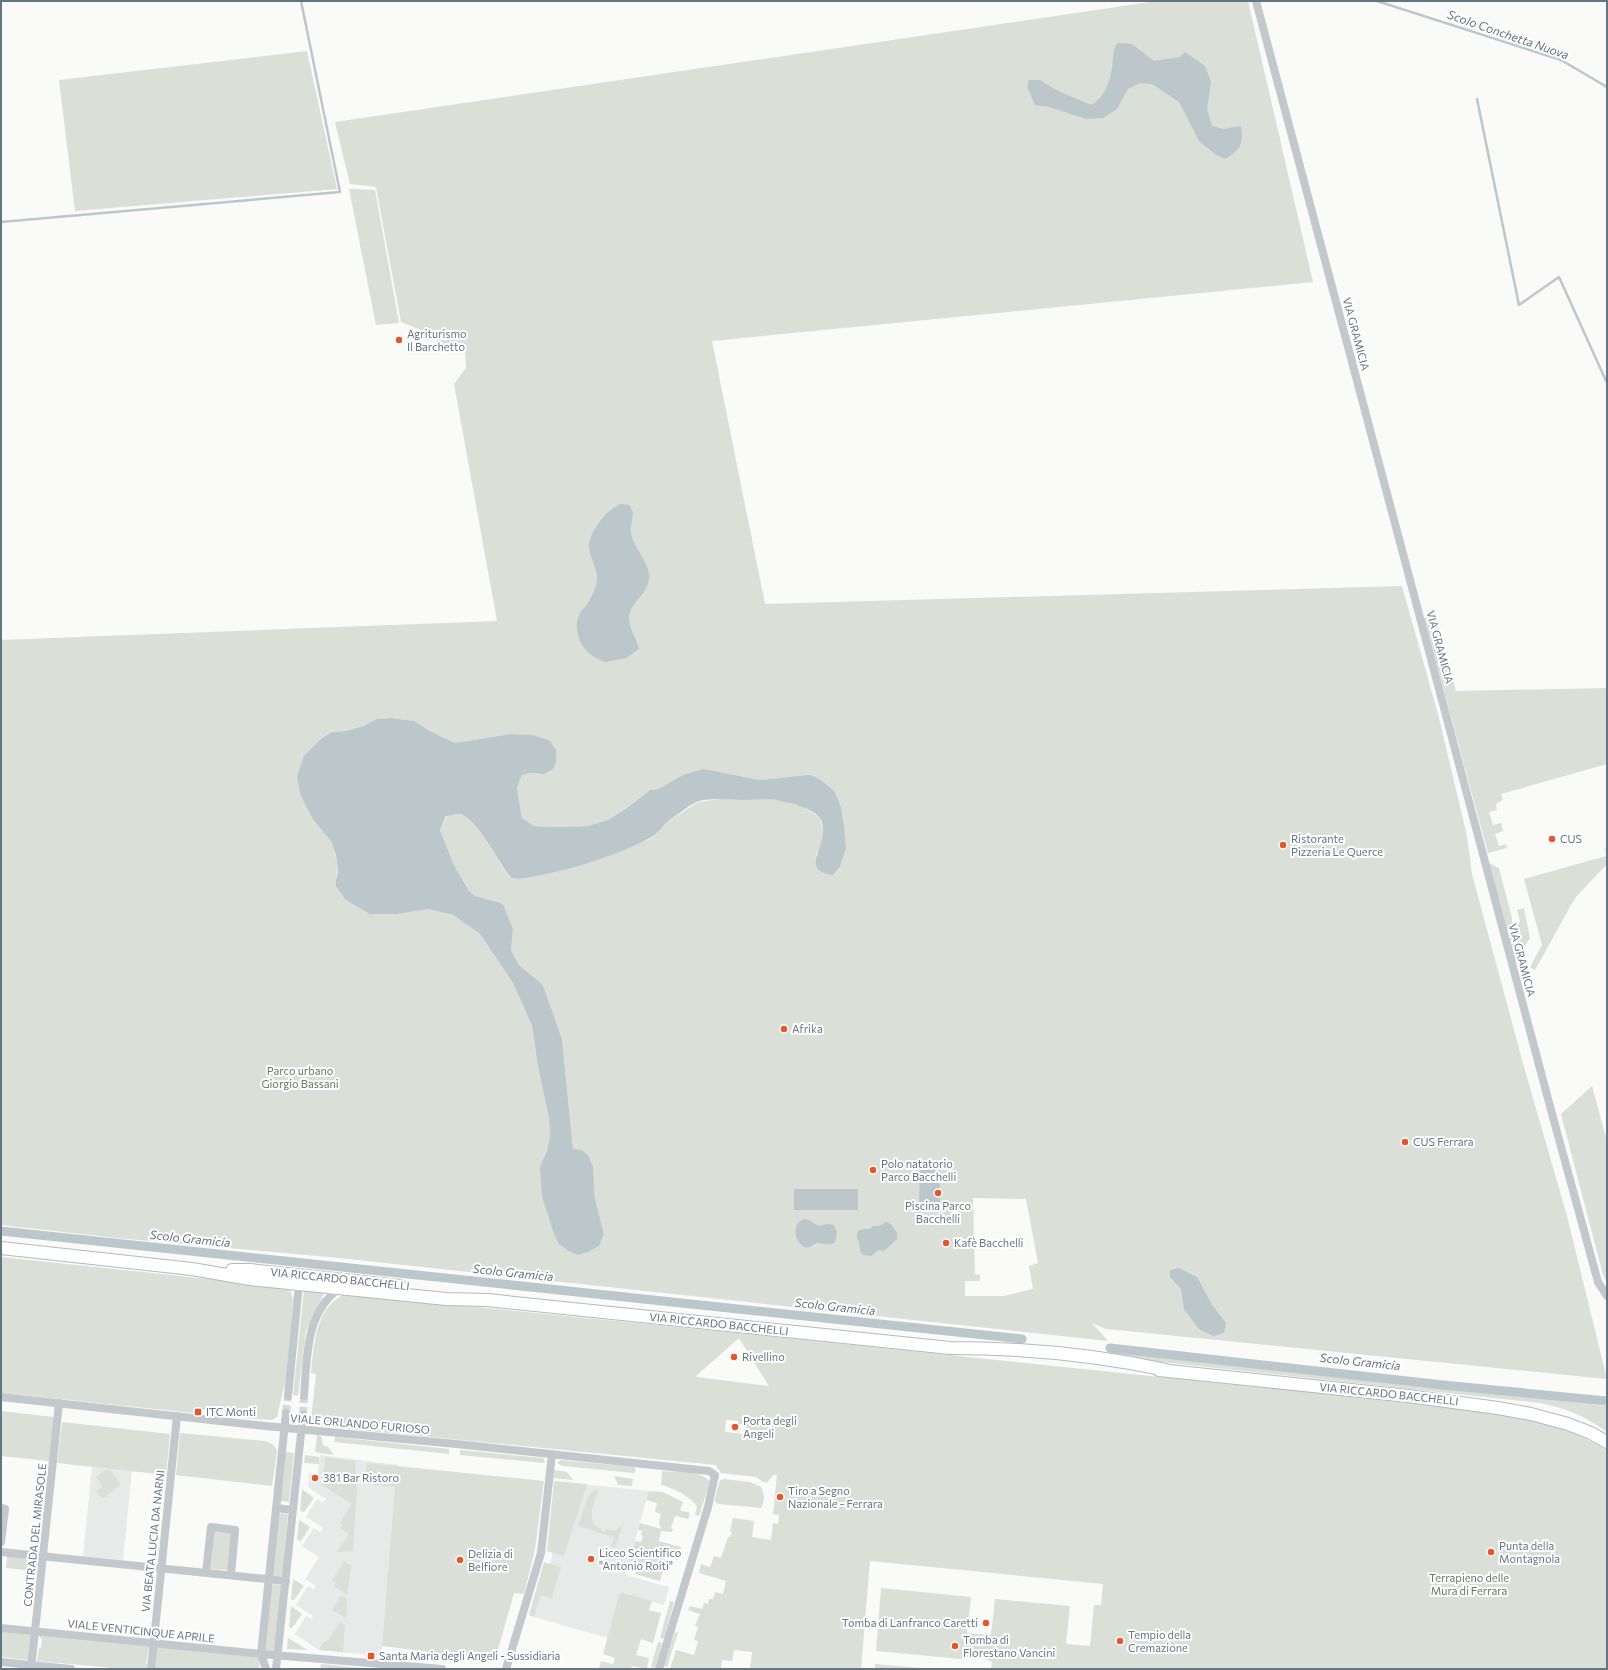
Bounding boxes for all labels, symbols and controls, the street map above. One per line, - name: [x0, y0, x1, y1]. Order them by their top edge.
- water label: Scolo Conchetta Nuova: [1446, 7, 1571, 61]
- street label: VIA GRAMICIA: [1340, 296, 1373, 372]
- place label: Agriturismo Il Barchetto: [407, 327, 467, 353]
- marker: Agriturismo Il Barchetto: [394, 335, 404, 345]
- street label: VIA GRAMICIA: [1424, 609, 1457, 685]
- place label: Ristorante Pizzeria Le Querce: [1291, 832, 1383, 858]
- place label: CUS: [1560, 832, 1582, 845]
- marker: CUS: [1547, 834, 1557, 844]
- marker: Ristorante Pizzeria Le Querce: [1278, 840, 1288, 850]
- street label: VIA GRAMICIA: [1506, 922, 1539, 998]
- place label: Afrika: [792, 1022, 823, 1035]
- marker: Afrika: [779, 1024, 789, 1034]
- park label: Parco urbano Giorgio Bassani: [261, 1064, 339, 1090]
- place label: CUS Ferrara: [1413, 1135, 1473, 1148]
- marker: CUS Ferrara: [1400, 1137, 1410, 1147]
- place label: Polo natatorio Parco Bacchelli: [881, 1157, 956, 1183]
- marker: Polo natatorio Parco Bacchelli: [868, 1165, 878, 1175]
- marker: Piscina Parco Bacchelli: [933, 1188, 943, 1198]
- place label: Piscina Parco Bacchelli: [905, 1199, 971, 1225]
- water label: Scolo Gramicia: [149, 1227, 231, 1249]
- place label: Kafè Bacchelli: [954, 1236, 1024, 1249]
- marker: Kafè Bacchelli: [941, 1238, 951, 1248]
- water label: Scolo Gramicia: [472, 1261, 554, 1283]
- street label: VIA RICCARDO BACCHELLI: [270, 1265, 410, 1292]
- water label: Scolo Gramicia: [794, 1295, 876, 1317]
- street label: VIA RICCARDO BACCHELLI: [649, 1310, 789, 1337]
- place label: Rivellino: [742, 1350, 785, 1363]
- water label: Scolo Gramicia: [1319, 1350, 1401, 1372]
- marker: Rivellino: [729, 1352, 739, 1362]
- street label: VIA RICCARDO BACCHELLI: [1319, 1380, 1459, 1407]
- place label: ITC Monti: [206, 1405, 256, 1418]
- marker: ITC Monti: [193, 1407, 203, 1417]
- street label: VIALE ORLANDO FURIOSO: [290, 1411, 430, 1436]
- place label: Porta degli Angeli: [743, 1414, 797, 1440]
- marker: Porta degli Angeli: [730, 1422, 740, 1432]
- street label: CONTRADA DEL MIRASOLE: [21, 1463, 49, 1607]
- street label: VIA BEATA LUCIA DA NARNI: [139, 1469, 166, 1613]
- place label: 381 Bar Ristoro: [323, 1471, 399, 1484]
- marker: 381 Bar Ristoro: [310, 1473, 320, 1483]
- place label: Tiro a Segno Nazionale - Ferrara: [788, 1484, 883, 1510]
- marker: Tiro a Segno Nazionale - Ferrara: [775, 1492, 785, 1502]
- place label: Punta della Montagnola: [1499, 1539, 1560, 1565]
- place label: Liceo Scientifico "Antonio Roiti": [599, 1546, 682, 1572]
- place label: Delizia di Belfiore: [468, 1547, 513, 1573]
- marker: Punta della Montagnola: [1486, 1547, 1496, 1557]
- marker: Liceo Scientifico "Antonio Roiti": [586, 1554, 596, 1564]
- marker: Delizia di Belfiore: [455, 1555, 465, 1565]
- park label: Terrapieno delle Mura di Ferrara: [1429, 1571, 1509, 1597]
- street label: VIALE VENTICINQUE APRILE: [67, 1616, 215, 1645]
- place label: Tomba di Lanfranco Caretti: [842, 1616, 978, 1629]
- marker: Tomba di Lanfranco Caretti: [981, 1618, 991, 1628]
- place label: Tempio della Cremazione: [1128, 1628, 1191, 1654]
- place label: Tomba di Florestano Vancini: [963, 1633, 1056, 1659]
- marker: Tempio della Cremazione: [1115, 1636, 1125, 1646]
- marker: Tomba di Florestano Vancini: [950, 1641, 960, 1651]
- place label: Santa Maria degli Angeli - Sussidiaria: [379, 1649, 560, 1662]
- marker: Santa Maria degli Angeli - Sussidiaria: [366, 1651, 376, 1661]

